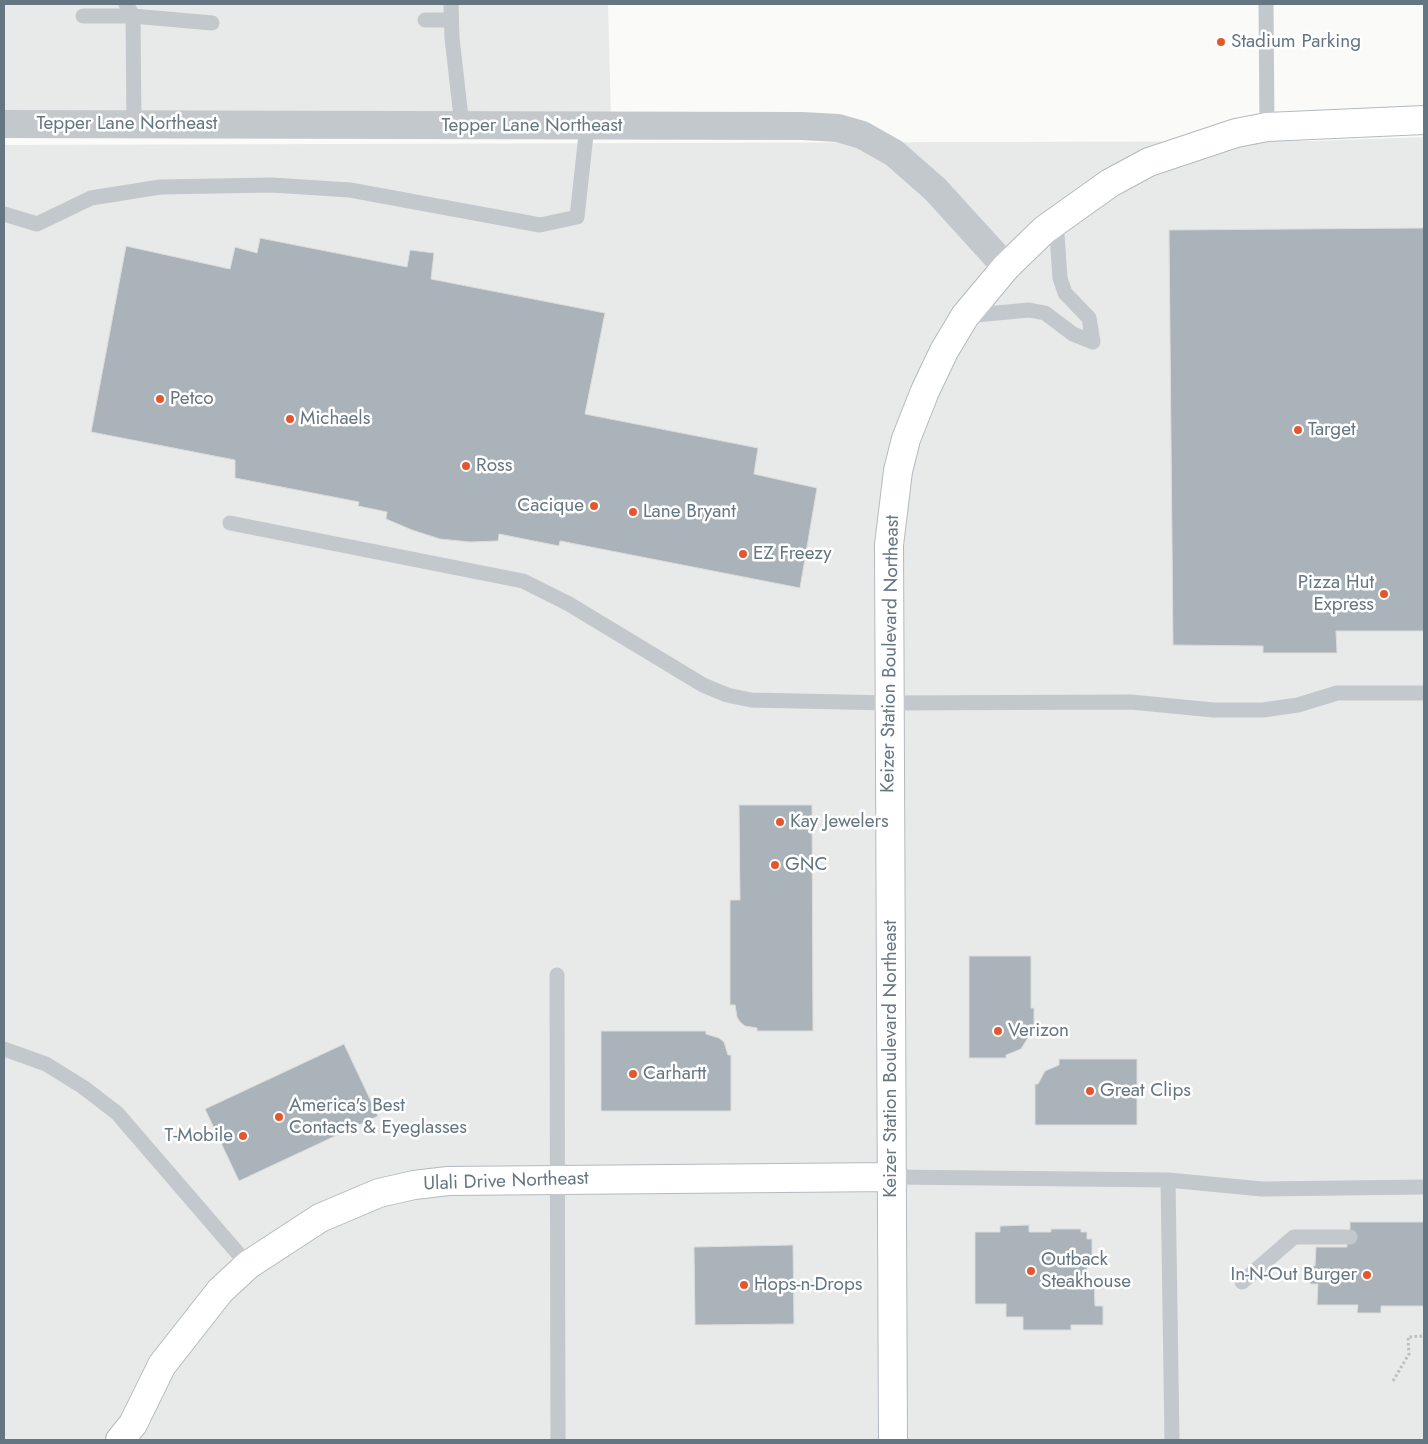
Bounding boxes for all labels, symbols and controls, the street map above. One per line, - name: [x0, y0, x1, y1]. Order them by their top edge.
- place label: Stadium Parking: [1231, 31, 1361, 53]
- marker: Stadium Parking: [1215, 36, 1227, 48]
- street label: Tepper Lane Northeast: [37, 113, 217, 135]
- street label: Tepper Lane Northeast: [442, 115, 622, 137]
- place label: Petco: [170, 388, 214, 410]
- marker: Petco: [154, 393, 166, 405]
- place label: Michaels: [300, 408, 370, 430]
- marker: Michaels: [284, 413, 296, 425]
- place label: Target: [1308, 419, 1355, 441]
- marker: Target: [1292, 424, 1304, 436]
- place label: Ross: [476, 455, 512, 477]
- marker: Ross: [460, 460, 472, 472]
- place label: Cacique: [517, 495, 584, 517]
- marker: Cacique: [588, 500, 600, 512]
- place label: Lane Bryant: [643, 501, 736, 523]
- marker: Lane Bryant: [627, 506, 639, 518]
- street label: Keizer Station Boulevard Northeast: [877, 515, 905, 793]
- place label: EZ Freezy: [753, 543, 832, 565]
- marker: EZ Freezy: [737, 548, 749, 560]
- place label: Pizza Hut Express: [1298, 572, 1374, 616]
- marker: Pizza Hut Express: [1378, 588, 1390, 600]
- place label: Kay Jewelers: [790, 811, 889, 833]
- marker: Kay Jewelers: [774, 816, 786, 828]
- place label: GNC: [785, 854, 827, 876]
- marker: GNC: [769, 859, 781, 871]
- street label: Keizer Station Boulevard Northeast: [880, 920, 902, 1198]
- place label: Verizon: [1008, 1020, 1069, 1042]
- marker: Verizon: [992, 1025, 1004, 1037]
- place label: Carhartt: [643, 1063, 706, 1085]
- marker: Carhartt: [627, 1068, 639, 1080]
- place label: Great Clips: [1100, 1080, 1191, 1102]
- marker: Great Clips: [1084, 1085, 1096, 1097]
- place label: America's Best Contacts & Eyeglasses: [289, 1095, 467, 1139]
- marker: America's Best Contacts & Eyeglasses: [273, 1111, 285, 1123]
- place label: T-Mobile: [164, 1125, 233, 1147]
- marker: T-Mobile: [237, 1130, 249, 1142]
- street label: Ulali Drive Northeast: [423, 1168, 589, 1196]
- place label: Outback Steakhouse: [1041, 1249, 1131, 1293]
- place label: In-N-Out Burger: [1230, 1264, 1357, 1286]
- marker: Outback Steakhouse: [1025, 1265, 1037, 1277]
- marker: In-N-Out Burger: [1361, 1269, 1373, 1281]
- place label: Hops-n-Drops: [754, 1274, 862, 1296]
- marker: Hops-n-Drops: [738, 1279, 750, 1291]

